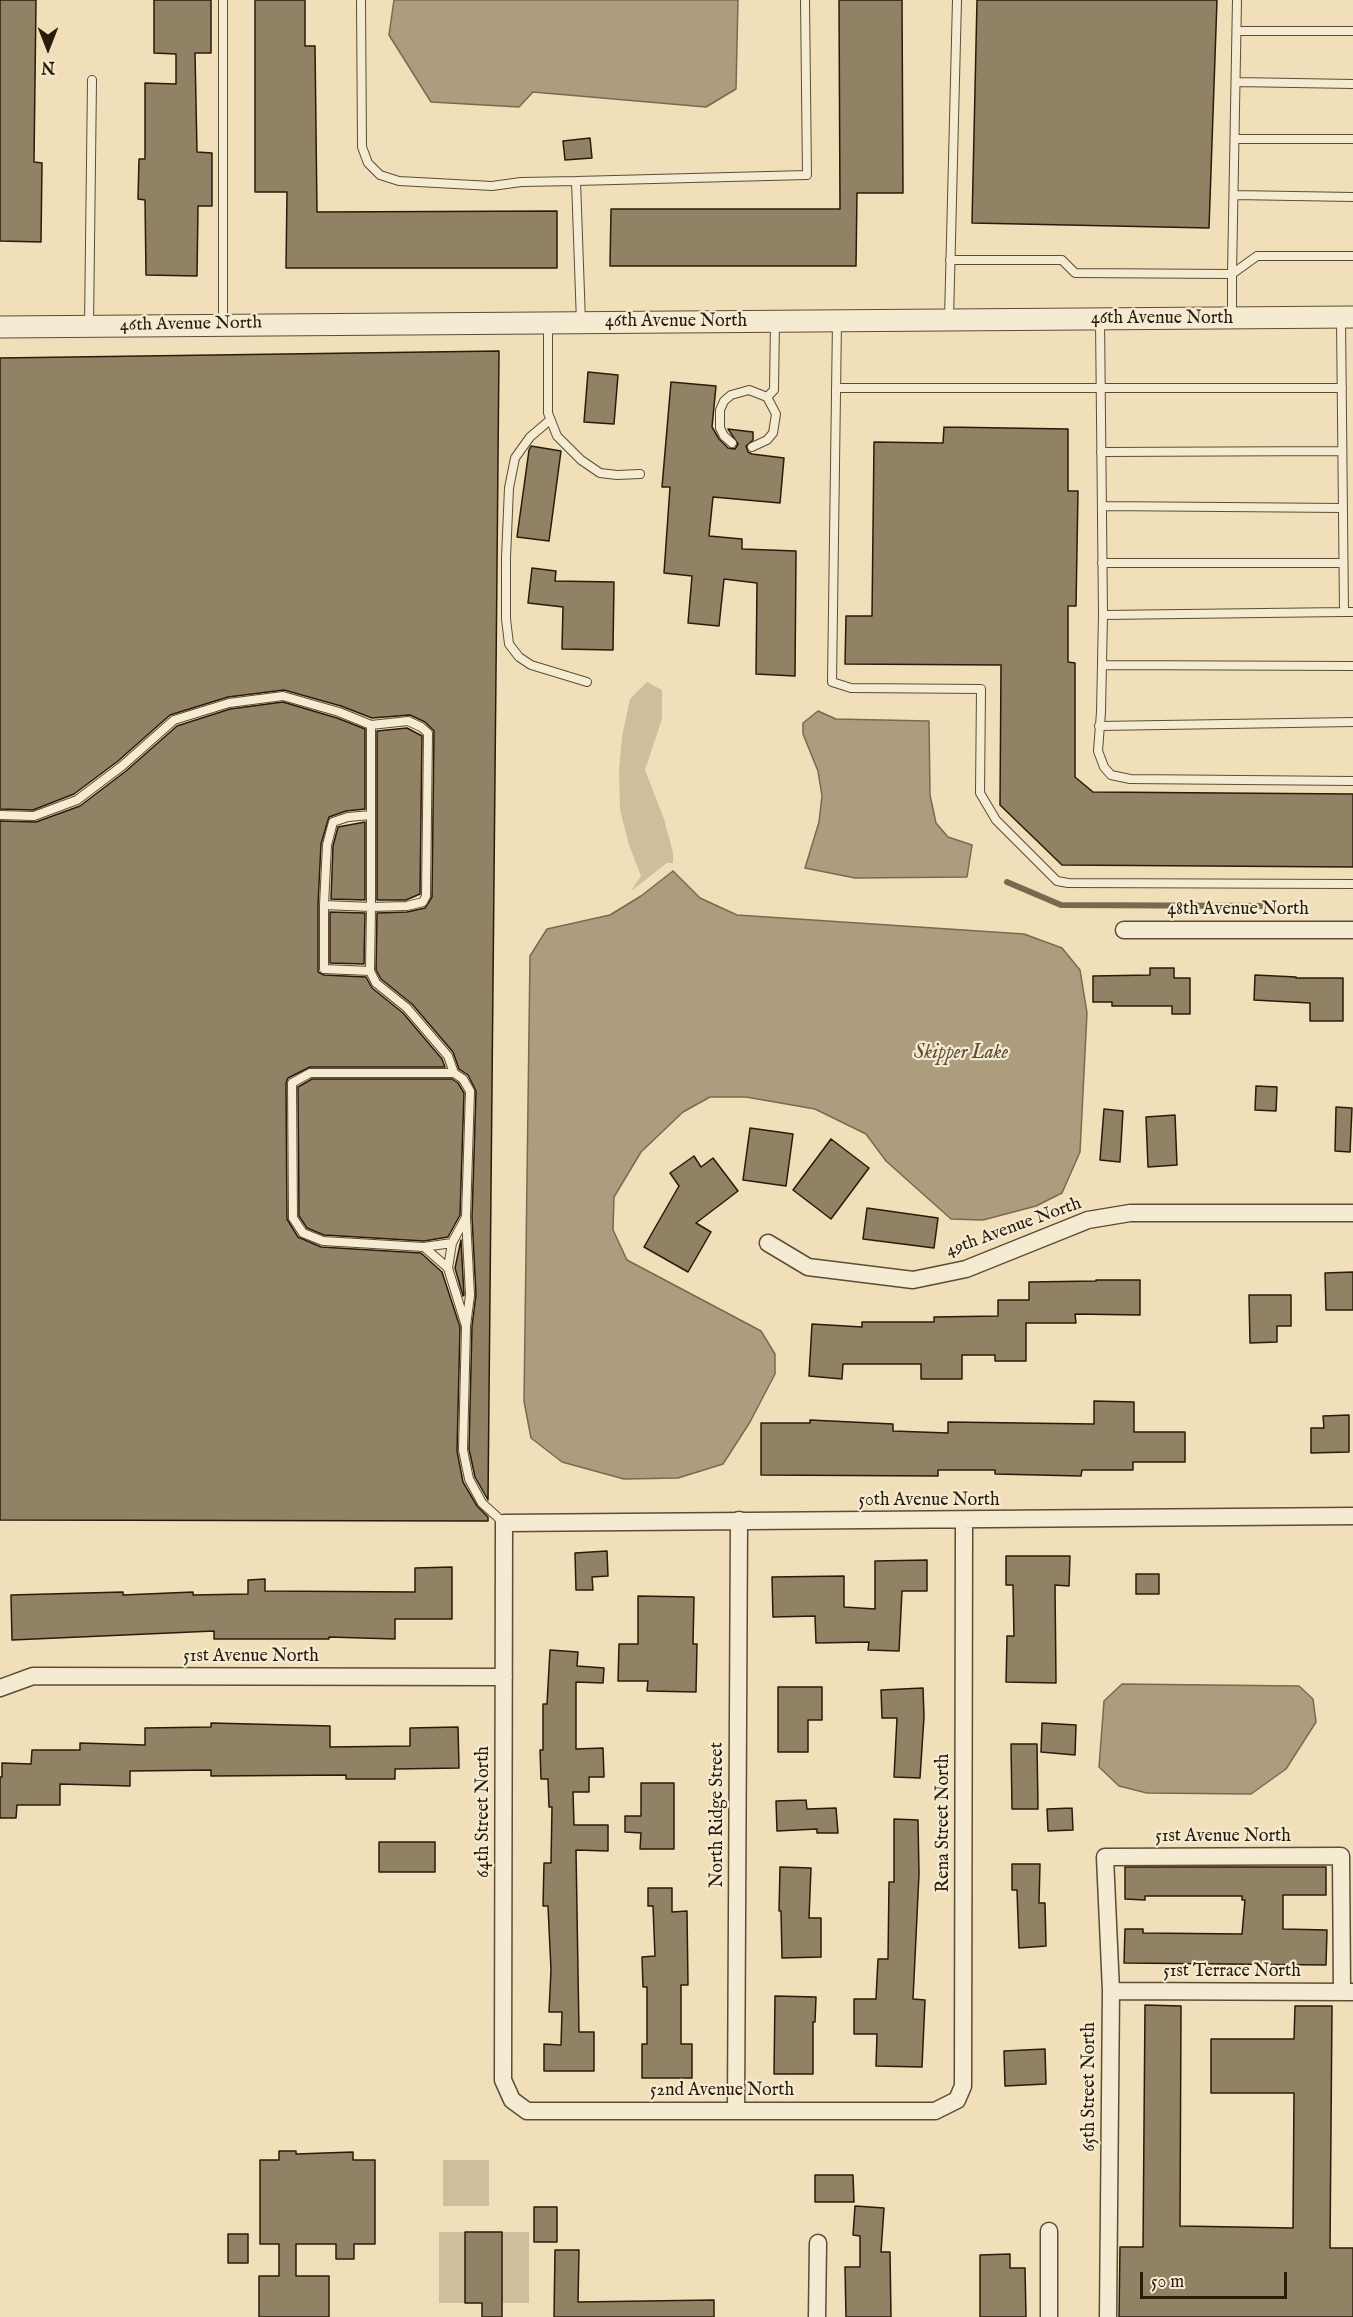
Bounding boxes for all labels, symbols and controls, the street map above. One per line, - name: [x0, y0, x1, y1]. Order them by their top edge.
- north arrow: [18, 18, 78, 78]
- text: N: [41, 56, 55, 76]
- street label: 46th Avenue North: [1091, 308, 1233, 330]
- street label: 46th Avenue North: [605, 311, 747, 333]
- street label: 46th Avenue North: [120, 313, 262, 337]
- street label: 48th Avenue North: [1167, 899, 1309, 921]
- water label: Skipper Lake: [914, 1042, 1008, 1066]
- street label: 49th Avenue North: [943, 1194, 1085, 1262]
- street label: 50th Avenue North: [859, 1490, 999, 1512]
- street label: 51st Avenue North: [183, 1646, 319, 1668]
- street label: North Ridge Street: [707, 1742, 729, 1888]
- street label: 64th Street North: [473, 1746, 495, 1878]
- street label: Rena Street North: [933, 1754, 955, 1892]
- street label: 51st Avenue North: [1155, 1826, 1291, 1848]
- street label: 51st Terrace North: [1163, 1961, 1301, 1983]
- street label: 65th Street North: [1079, 2022, 1101, 2152]
- street label: 52nd Avenue North: [650, 2080, 794, 2102]
- scale bar: [1143, 2260, 1290, 2298]
- text: 50 m: [1151, 2271, 1184, 2294]

